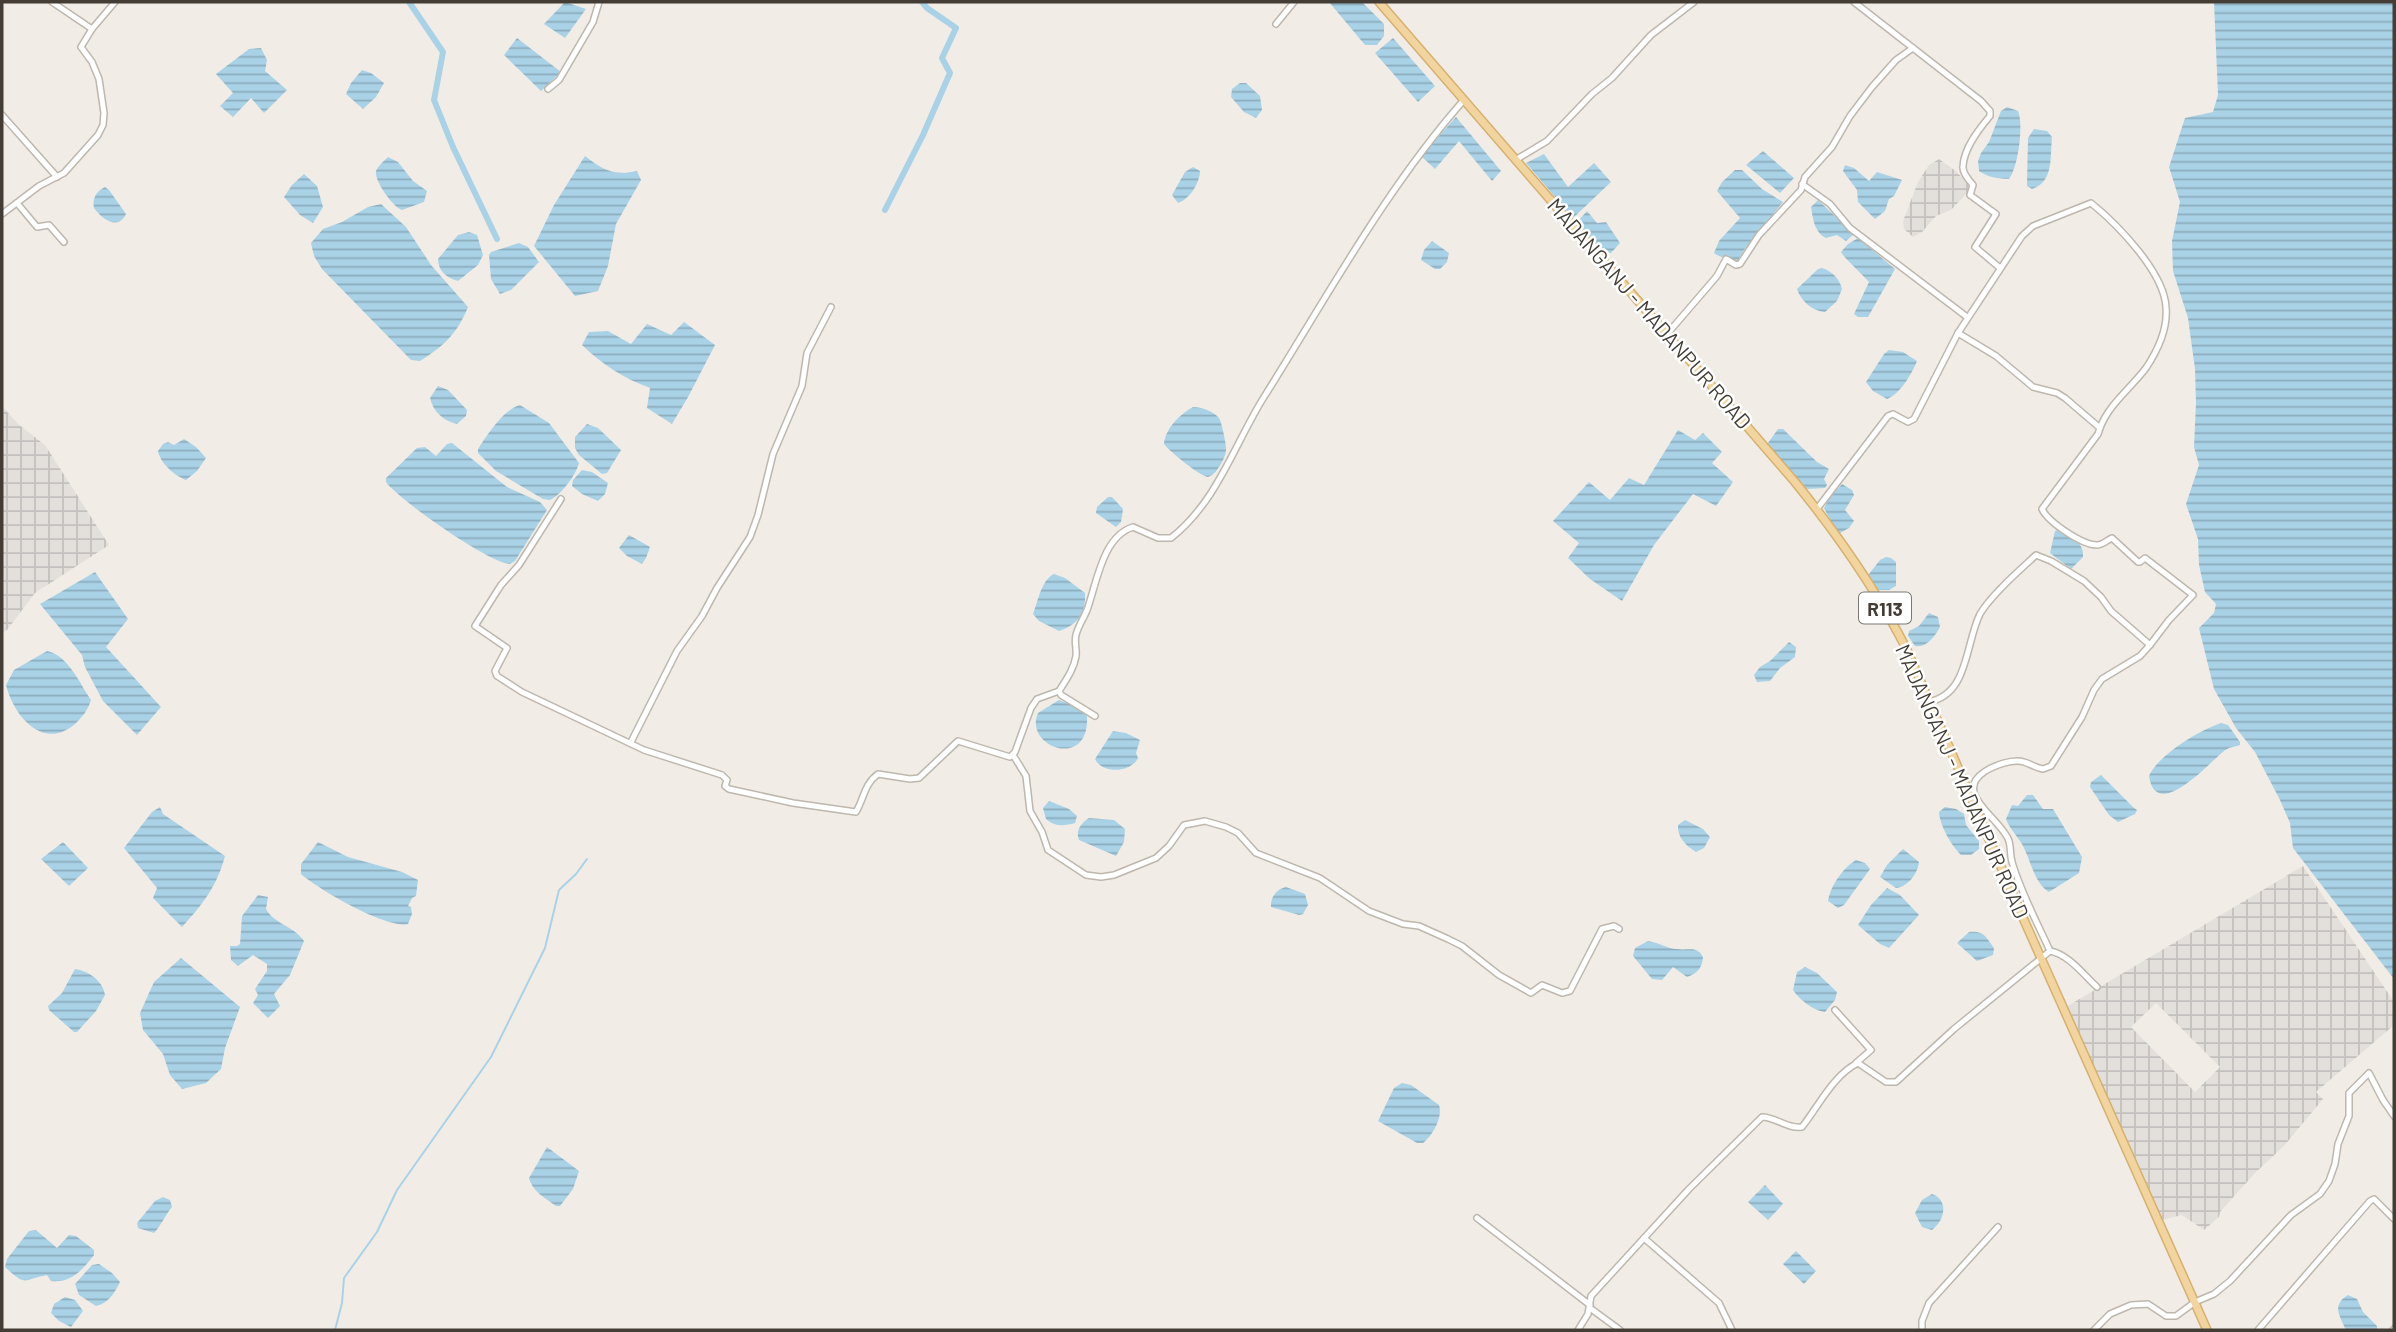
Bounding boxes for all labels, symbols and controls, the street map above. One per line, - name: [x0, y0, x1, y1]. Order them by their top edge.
- street label: MADANGANJ - MADANPUR ROAD: [1543, 193, 1757, 433]
- road number: R113: [1859, 593, 1911, 624]
- street label: MADANGANJ - MADANPUR ROAD: [1891, 640, 2035, 922]

